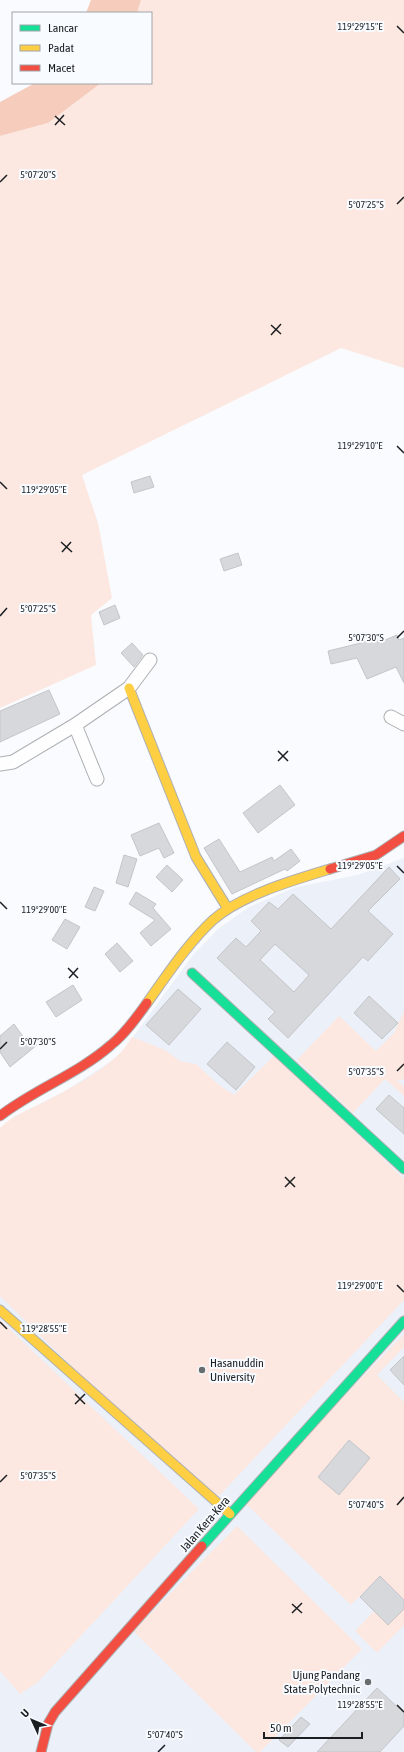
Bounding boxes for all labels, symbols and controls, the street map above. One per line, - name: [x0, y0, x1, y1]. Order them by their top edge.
- legend: [12, 12, 152, 84]
- text: Lancar: [48, 21, 78, 35]
- text: 119°29'15"E: [338, 21, 383, 32]
- text: Padat: [48, 41, 74, 55]
- text: Macet: [48, 61, 76, 75]
- text: 5°07'20"S: [20, 169, 56, 180]
- text: 5°07'25"S: [348, 199, 384, 210]
- text: 119°29'10"E: [338, 440, 383, 451]
- text: 119°29'05"E: [22, 484, 67, 495]
- text: 5°07'25"S: [20, 603, 56, 614]
- text: 5°07'30"S: [348, 632, 384, 643]
- text: 119°29'05"E: [338, 860, 383, 871]
- text: 119°29'00"E: [22, 904, 67, 915]
- text: 5°07'30"S: [20, 1036, 56, 1047]
- text: 5°07'35"S: [348, 1066, 384, 1077]
- text: 119°29'00"E: [338, 1280, 383, 1291]
- text: 119°28'55"E: [22, 1323, 67, 1334]
- place label: Hasanuddin University: [210, 1356, 264, 1384]
- marker: Hasanuddin University: [197, 1365, 207, 1375]
- text: 5°07'35"S: [20, 1470, 56, 1481]
- street label: Jalan Kera-Kera: [177, 1494, 233, 1554]
- text: 5°07'40"S: [348, 1499, 384, 1510]
- place label: Ujung Pandang State Polytechnic: [284, 1668, 361, 1696]
- marker: Ujung Pandang State Polytechnic: [363, 1677, 373, 1687]
- text: 119°28'55"E: [338, 1699, 383, 1710]
- north arrow: [12, 1700, 52, 1740]
- text: U: [18, 1707, 31, 1720]
- scale bar: [264, 1714, 362, 1740]
- text: 50 m: [270, 1721, 292, 1735]
- text: 5°07'40"S: [147, 1729, 183, 1740]

